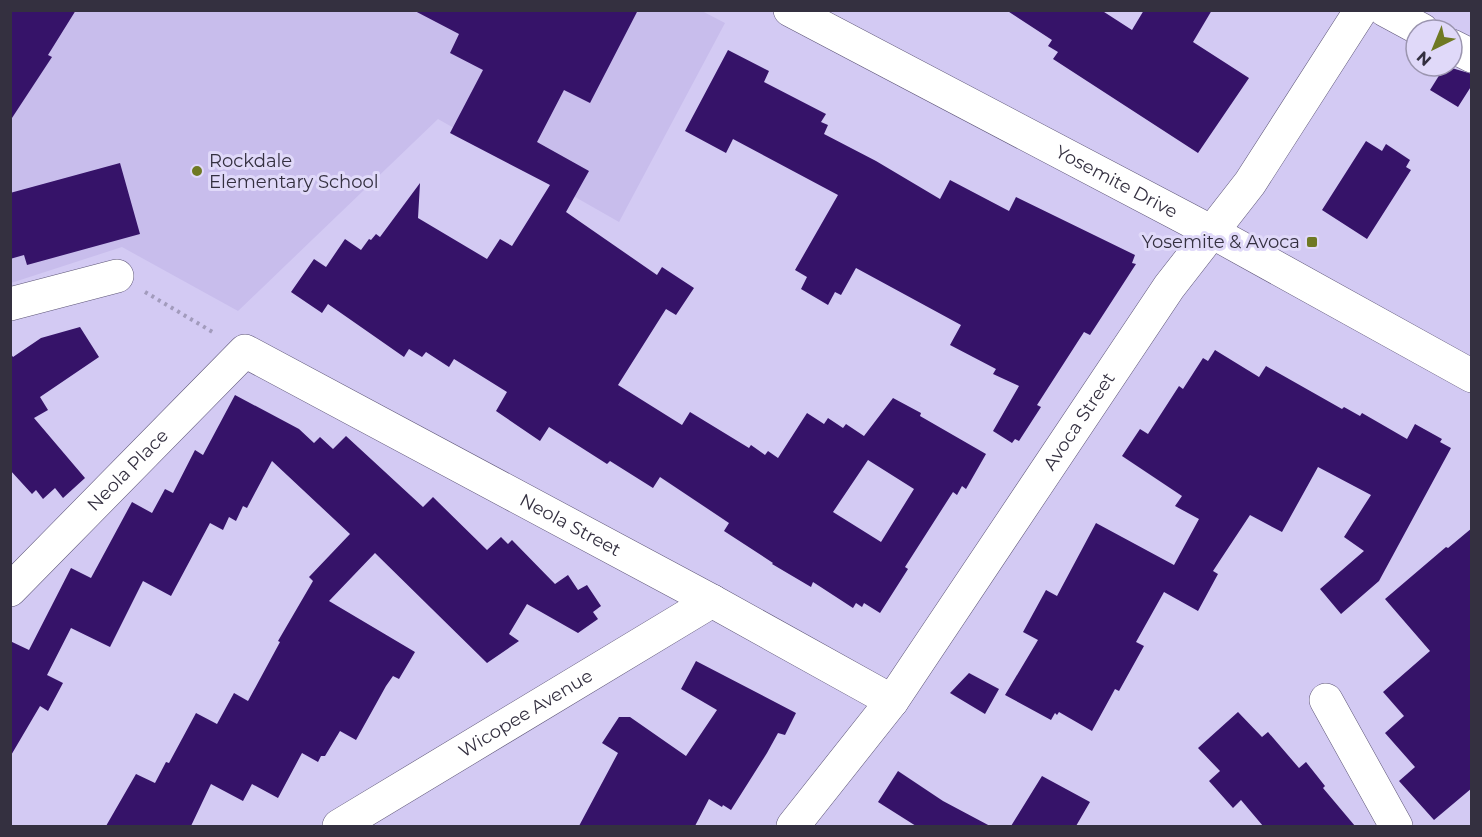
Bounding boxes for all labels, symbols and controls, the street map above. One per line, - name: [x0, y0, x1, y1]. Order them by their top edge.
- north arrow: [1404, 18, 1464, 78]
- text: N: [1413, 47, 1435, 70]
- street label: Yosemite Drive: [1052, 141, 1181, 223]
- place label: Rockdale Elementary School: [209, 150, 379, 193]
- marker: Rockdale Elementary School: [190, 164, 204, 178]
- place label: Yosemite & Avoca: [1142, 231, 1300, 253]
- marker: Yosemite & Avoca: [1305, 235, 1319, 249]
- street label: Avoca Street: [1039, 368, 1120, 474]
- street label: Neola Place: [83, 425, 173, 516]
- street label: Neola Street: [516, 489, 624, 561]
- street label: Wicopee Avenue: [455, 665, 597, 762]

